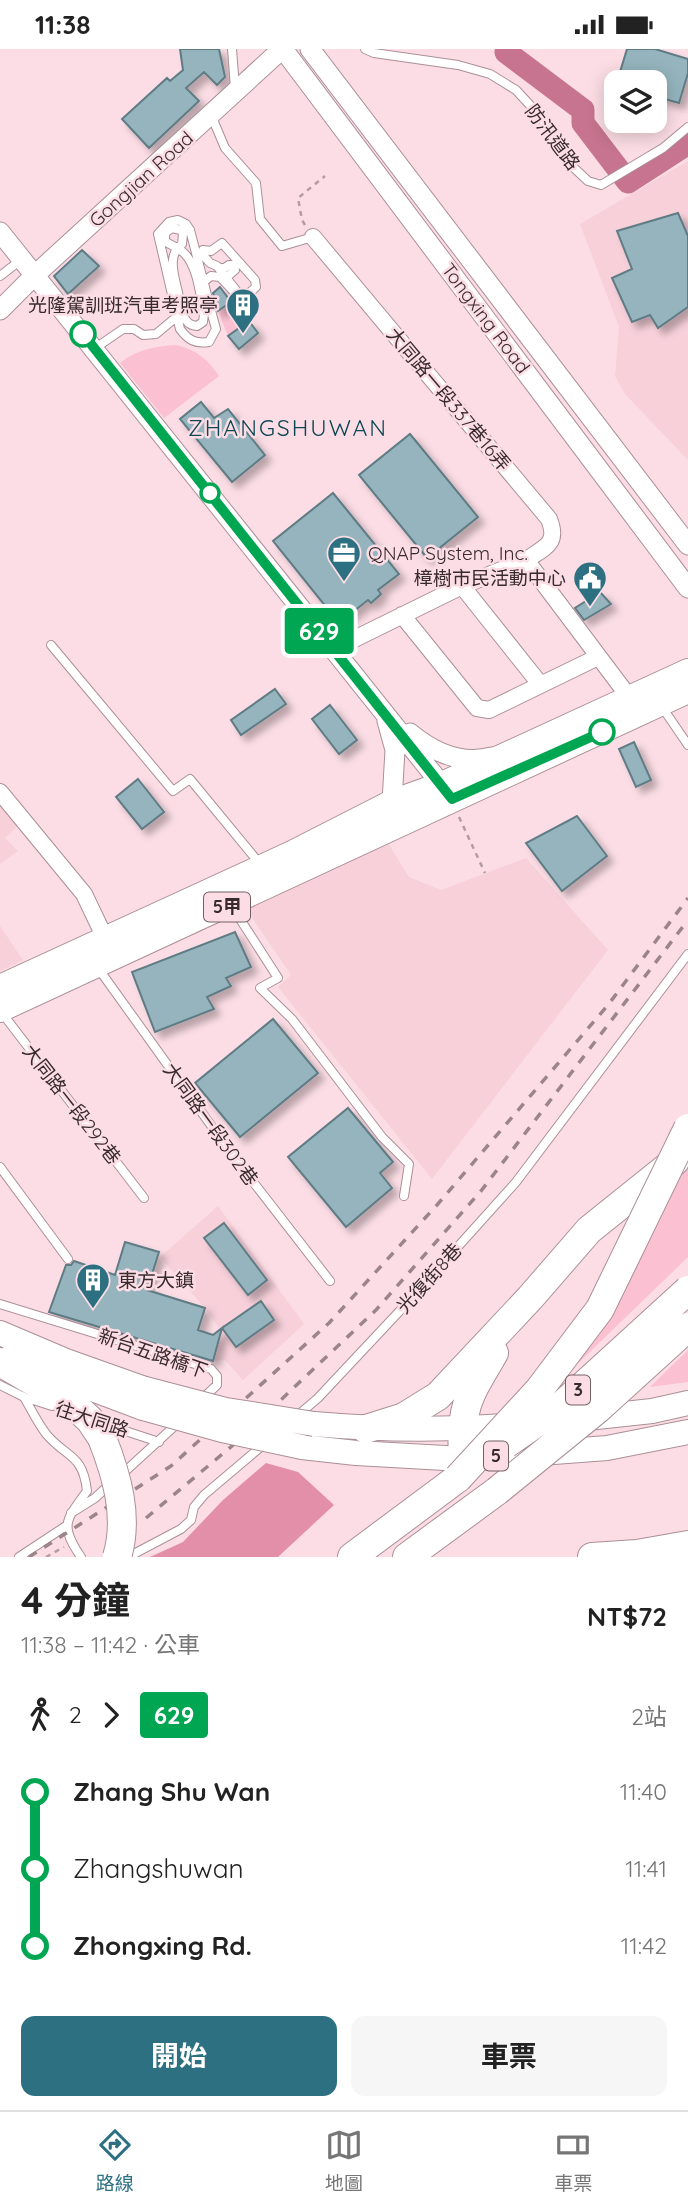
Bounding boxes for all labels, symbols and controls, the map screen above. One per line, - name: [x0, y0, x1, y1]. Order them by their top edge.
- text: 11:38: [35, 8, 91, 41]
- map controls: [604, 70, 667, 133]
- button: layers: [604, 70, 667, 133]
- street label: 防汛道路: [521, 99, 585, 175]
- street label: Gongjian Road: [84, 126, 198, 232]
- street label: Tongxing Road: [437, 258, 535, 378]
- building icon: 光隆駕訓班汽車考照亭: [224, 286, 262, 335]
- place label: 光隆駕訓班汽車考照亭: [28, 293, 218, 317]
- unlabelled marker: [70, 321, 96, 347]
- street label: 大同路一段337巷16弄: [382, 322, 516, 476]
- district label: ZHANGSHUWAN: [188, 413, 388, 442]
- unlabelled marker: [200, 483, 220, 503]
- office icon: QNAP System, Inc.: [325, 534, 363, 583]
- place label: QNAP System, Inc.: [368, 541, 528, 565]
- public building icon: 樟樹市民活動中心: [571, 559, 609, 608]
- place label: 樟樹市民活動中心: [414, 566, 566, 590]
- line badge: 629: [279, 608, 359, 654]
- text: 629: [299, 616, 339, 646]
- unlabelled marker: [589, 719, 615, 745]
- road number: 5甲: [204, 893, 250, 921]
- street label: 大同路一段292巷: [18, 1039, 126, 1169]
- street label: 大同路一段302巷: [158, 1058, 264, 1190]
- street label: 光復街8巷: [391, 1238, 467, 1318]
- building icon: 東方大鎮: [74, 1261, 112, 1310]
- place label: 東方大鎮: [118, 1268, 194, 1292]
- street label: 新台五路橋下: [95, 1323, 211, 1383]
- road number: 3: [566, 1375, 590, 1405]
- street label: 往大同路: [52, 1396, 132, 1442]
- road number: 5: [484, 1441, 508, 1471]
- text: 4 分鐘: [21, 1576, 130, 1624]
- text: NT$72: [587, 1600, 667, 1633]
- text: 11:38 – 11:42 · 公車: [21, 1630, 200, 1659]
- icon: walk: [21, 1696, 59, 1734]
- icon: forward: [92, 1696, 130, 1734]
- text: 2: [69, 1700, 82, 1729]
- text: 629: [154, 1700, 194, 1730]
- text: 2站: [631, 1702, 667, 1731]
- text: Zhang Shu Wan: [73, 1775, 270, 1808]
- text: 11:40: [620, 1777, 667, 1806]
- text: Zhangshuwan: [73, 1852, 243, 1885]
- text: 11:41: [625, 1854, 667, 1883]
- text: Zhongxing Rd.: [73, 1929, 252, 1962]
- text: 11:42: [621, 1931, 667, 1960]
- button: 開始: [21, 2016, 337, 2096]
- button: 車票: [351, 2016, 667, 2096]
- tab: 路線: [96, 2126, 134, 2195]
- tab: 地圖: [325, 2126, 363, 2195]
- tab: 車票: [554, 2126, 592, 2195]

